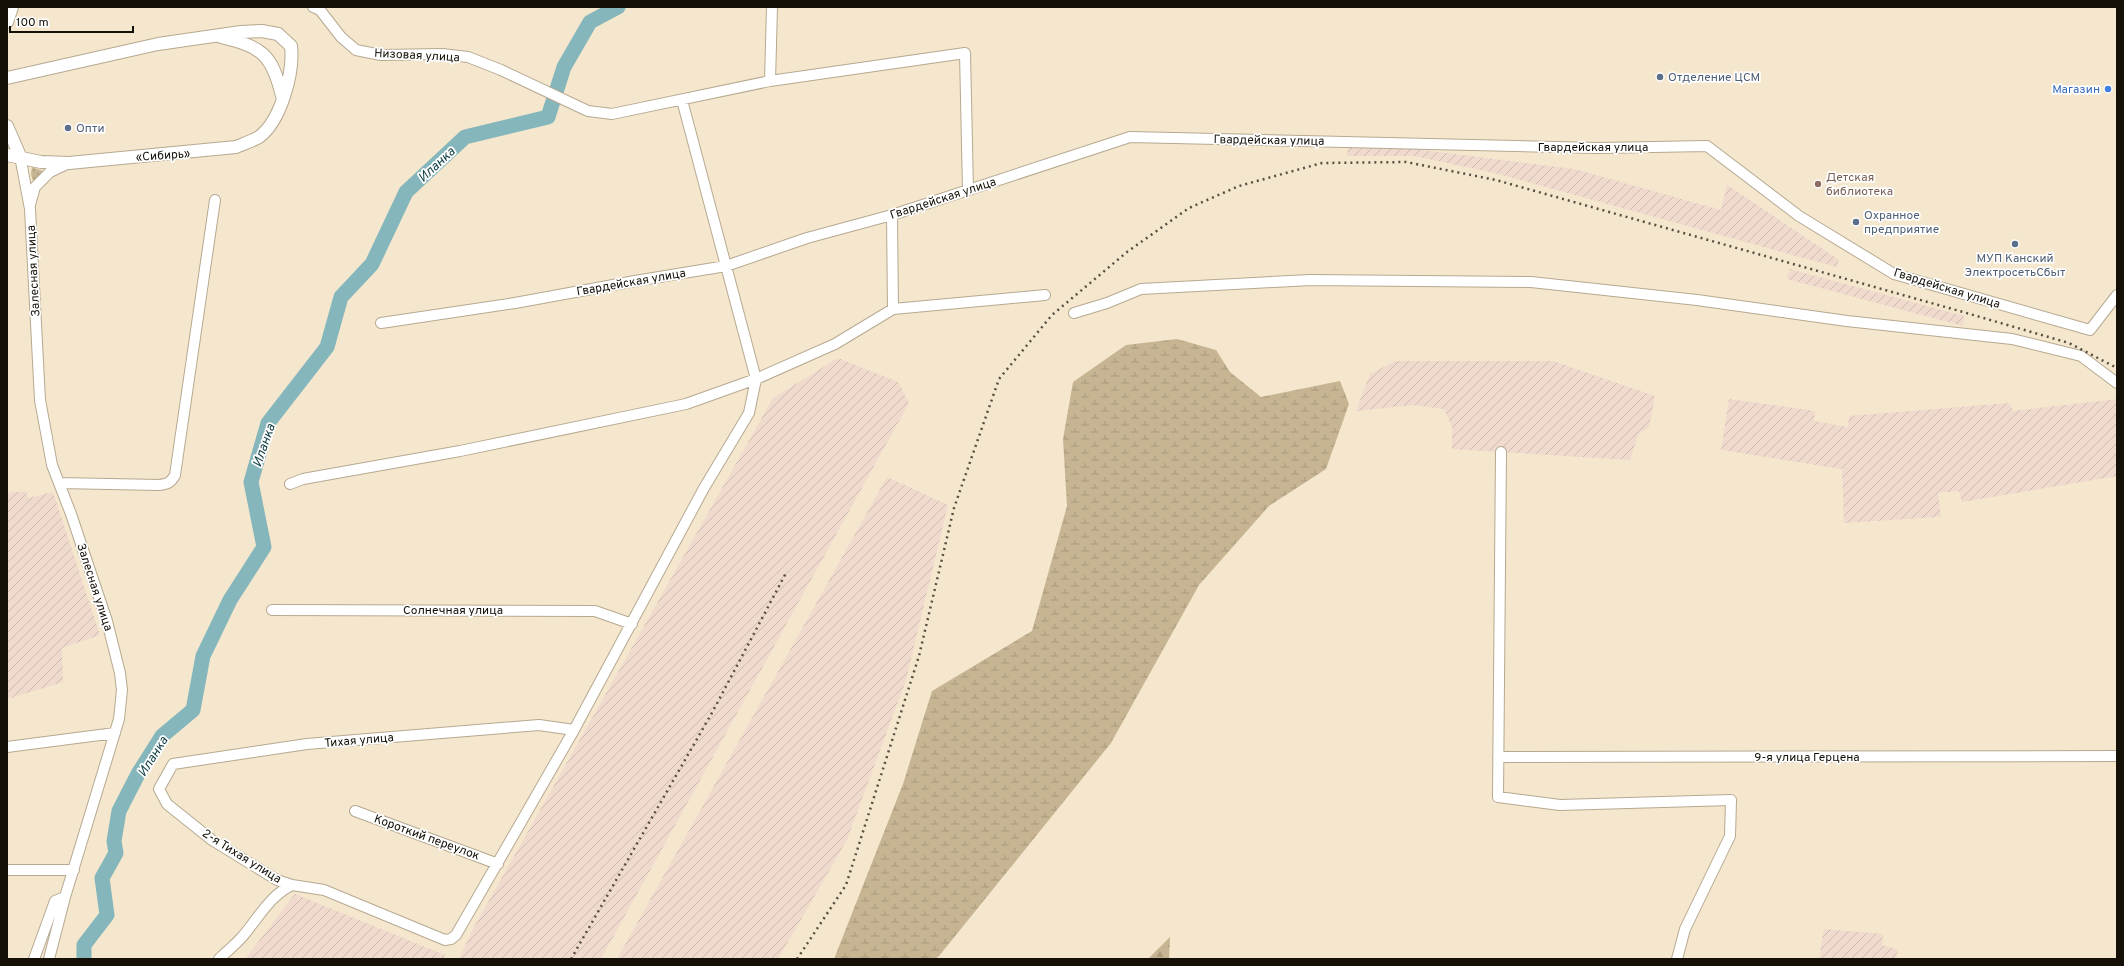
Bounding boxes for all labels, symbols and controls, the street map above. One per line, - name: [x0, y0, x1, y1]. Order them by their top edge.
- scale bar: [10, 8, 133, 34]
- text: 100 m: [16, 15, 49, 31]
- street label: Низовая улица: [374, 46, 460, 66]
- place label: Отделение ЦСМ: [1668, 70, 1760, 86]
- marker: Отделение ЦСМ: [1655, 72, 1665, 82]
- place label: Магазин: [2052, 82, 2100, 98]
- marker: Магазин: [2103, 84, 2113, 94]
- place label: Опти: [76, 121, 104, 137]
- marker: Опти: [63, 123, 73, 133]
- street label: Гвардейская улица: [1213, 132, 1324, 150]
- street label: Гвардейская улица: [1538, 140, 1648, 156]
- water label: Иланка: [416, 144, 459, 187]
- street label: «Сибирь»: [135, 146, 191, 166]
- place label: Детская библиотека: [1826, 170, 1893, 200]
- street label: Гвардейская улица: [888, 174, 998, 224]
- marker: Детская библиотека: [1813, 179, 1823, 189]
- place label: Охранное предприятие: [1864, 208, 1939, 238]
- marker: Охранное предприятие: [1851, 217, 1861, 227]
- street label: Залесная улица: [24, 225, 44, 317]
- marker: МУП Канский ЭлектросетьСбыт: [2010, 239, 2020, 249]
- place label: МУП Канский ЭлектросетьСбыт: [1965, 251, 2066, 281]
- street label: Гвардейская улица: [575, 265, 687, 300]
- street label: Гвардейская улица: [1891, 265, 2002, 313]
- water label: Иланка: [250, 422, 280, 469]
- street label: Залесная улица: [72, 541, 116, 633]
- street label: Солнечная улица: [403, 603, 503, 619]
- street label: Тихая улица: [324, 730, 395, 752]
- water label: Иланка: [135, 734, 172, 780]
- street label: 9-я улица Герцена: [1754, 750, 1860, 766]
- street label: Короткий переулок: [372, 811, 482, 865]
- street label: 2-я Тихая улица: [199, 826, 284, 888]

